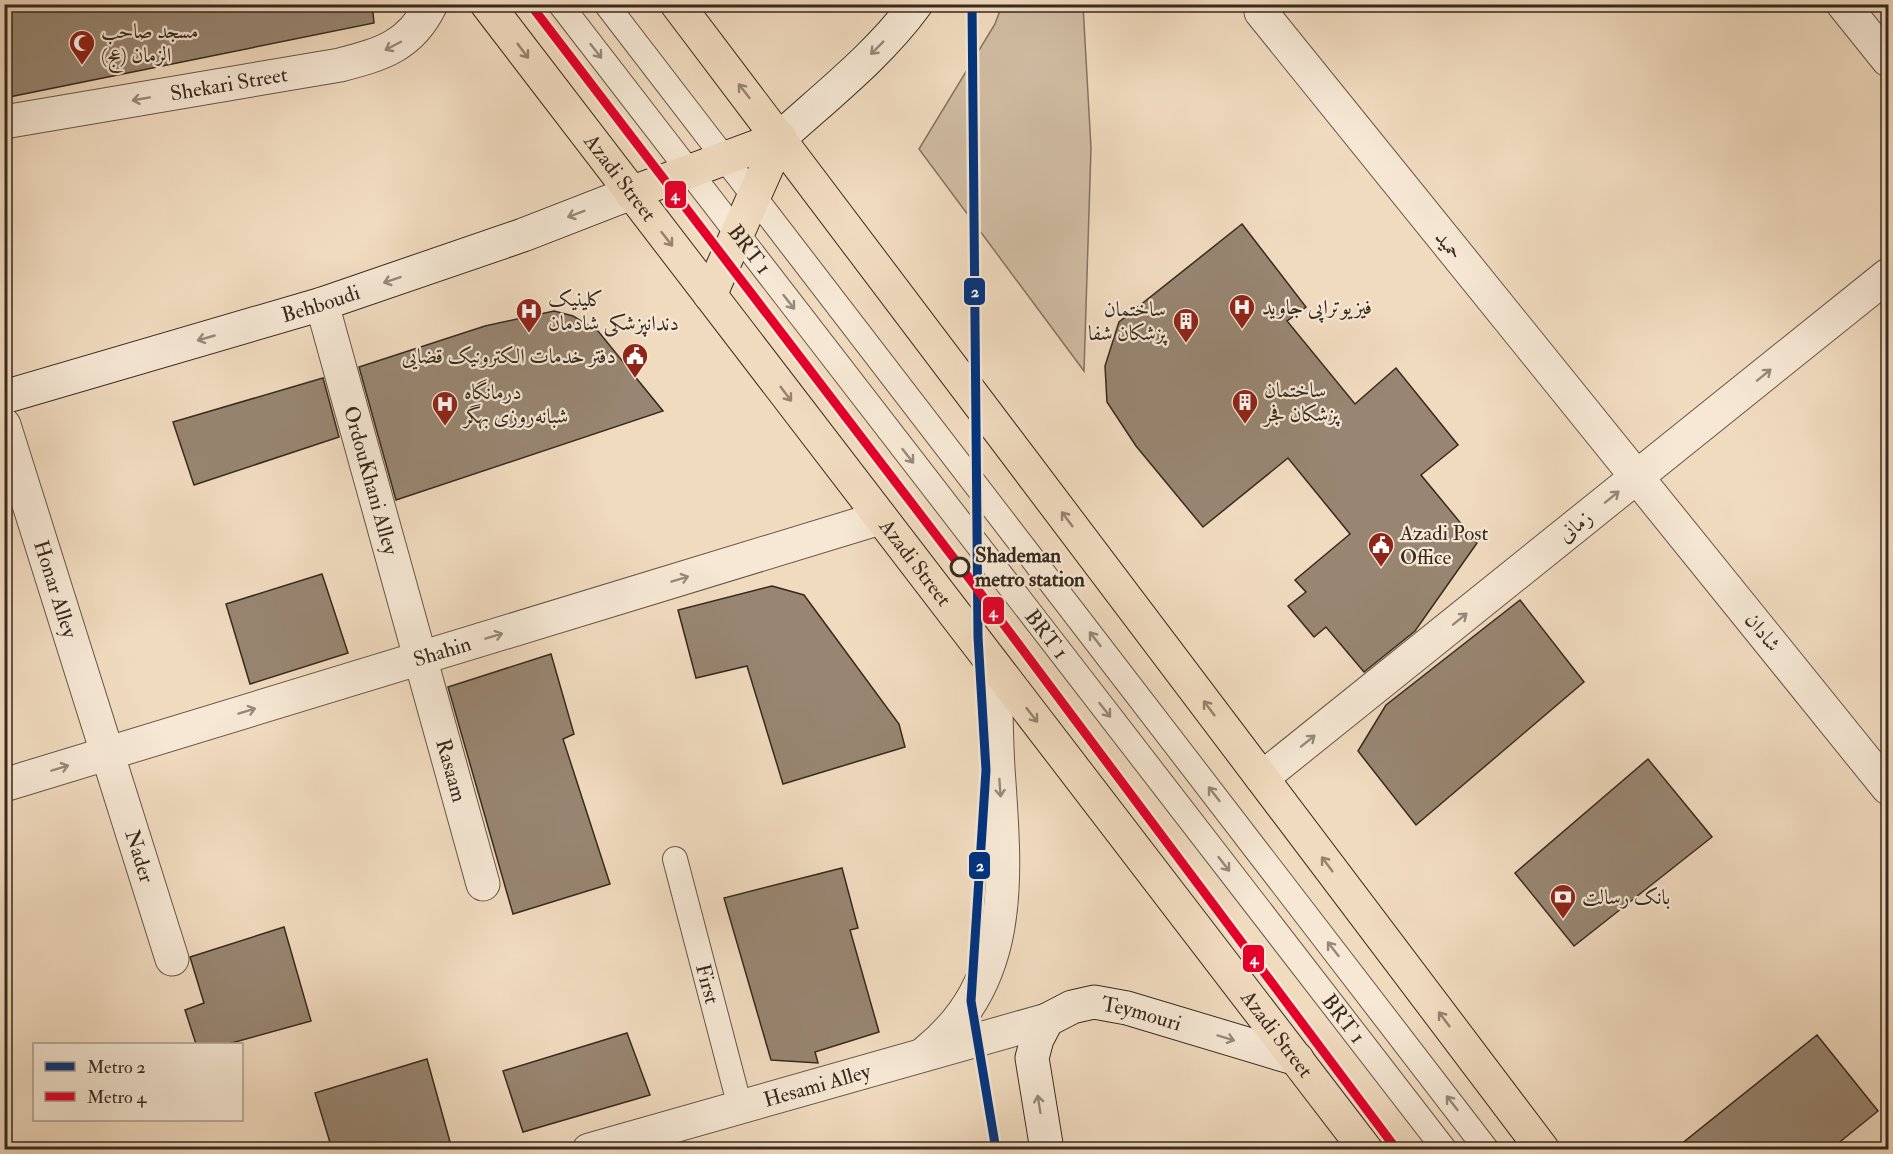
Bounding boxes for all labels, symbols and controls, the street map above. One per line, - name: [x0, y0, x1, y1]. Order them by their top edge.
- place label: مسجد صاحب الزمان (عج): [101, 18, 198, 73]
- mosque icon: مسجد صاحب الزمان (عج): [67, 28, 97, 66]
- one-way arrow: [384, 41, 402, 53]
- one-way arrow: [870, 41, 885, 56]
- one-way arrow: [589, 42, 602, 58]
- one-way arrow: [516, 43, 529, 59]
- street label: Shekari Street: [168, 61, 290, 108]
- one-way arrow: [738, 84, 750, 100]
- one-way arrow: [132, 93, 152, 104]
- street label: Azadi Street: [577, 128, 662, 227]
- line badge: 4: [664, 180, 687, 209]
- text: 4: [670, 185, 681, 205]
- one-way arrow: [567, 209, 586, 220]
- street label: BRT 1: [721, 219, 777, 280]
- street label: حمید: [1429, 225, 1469, 266]
- one-way arrow: [660, 231, 673, 247]
- one-way arrow: [384, 275, 402, 286]
- line badge: 2: [963, 277, 986, 306]
- street label: Behboudi: [278, 279, 364, 329]
- text: 2: [971, 282, 979, 302]
- place label: کلینیک دندانپزشکی شادمان: [548, 286, 679, 337]
- hospital icon: فیزیوتراپی جاوید: [1227, 292, 1257, 330]
- one-way arrow: [783, 293, 795, 309]
- place label: فیزیوتراپی جاوید: [1262, 294, 1372, 323]
- hospital icon: کلینیک دندانپزشکی شادمان: [514, 296, 544, 334]
- place label: ساختمان پزشکان شفا: [1088, 296, 1168, 347]
- building icon: ساختمان پزشکان شفا: [1171, 306, 1201, 344]
- one-way arrow: [197, 333, 216, 344]
- public building icon: دفتر خدمات الکترونیک قضایی: [620, 341, 650, 379]
- place label: دفتر خدمات الکترونیک قضایی: [401, 343, 616, 370]
- one-way arrow: [1756, 368, 1771, 382]
- place label: ساختمان پزشکان فجر: [1262, 377, 1341, 428]
- place label: درمانگاه شبانه‌روزی بهگر: [462, 379, 568, 430]
- one-way arrow: [779, 386, 792, 402]
- building icon: ساختمان پزشکان فجر: [1230, 387, 1260, 425]
- hospital icon: درمانگاه شبانه‌روزی بهگر: [430, 389, 460, 427]
- street label: OrdouKhani Alley: [337, 403, 404, 559]
- one-way arrow: [902, 448, 915, 464]
- one-way arrow: [1604, 491, 1620, 504]
- street label: زمانی: [1553, 504, 1598, 548]
- one-way arrow: [1060, 511, 1073, 527]
- street label: Azadi Street: [872, 513, 957, 612]
- place label: Azadi Post Office: [1399, 520, 1488, 571]
- public building icon: Azadi Post Office: [1366, 530, 1396, 568]
- street label: Honar Alley: [27, 537, 83, 642]
- place label: Shademan metro station: [975, 542, 1085, 593]
- marker: Shademan metro station: [950, 557, 970, 577]
- one-way arrow: [670, 573, 689, 584]
- line badge: 4: [982, 596, 1005, 625]
- text: 4: [988, 602, 999, 622]
- street label: BRT 1: [1018, 604, 1074, 665]
- street label: شادان: [1739, 607, 1787, 657]
- one-way arrow: [1451, 613, 1467, 626]
- street label: Shahin: [410, 630, 474, 673]
- one-way arrow: [484, 630, 503, 641]
- one-way arrow: [1089, 632, 1102, 648]
- one-way arrow: [1203, 700, 1216, 716]
- one-way arrow: [1098, 701, 1111, 717]
- one-way arrow: [237, 705, 256, 716]
- one-way arrow: [1026, 707, 1039, 723]
- one-way arrow: [1299, 735, 1315, 748]
- street label: Rasaam: [429, 736, 473, 805]
- one-way arrow: [50, 762, 69, 773]
- one-way arrow: [995, 778, 1006, 798]
- one-way arrow: [1208, 786, 1221, 802]
- street label: Nader: [118, 827, 160, 886]
- line badge: 2: [968, 851, 991, 880]
- text: 2: [976, 856, 984, 876]
- one-way arrow: [1217, 856, 1230, 872]
- one-way arrow: [1320, 856, 1333, 872]
- bank icon: بانک رسالت: [1548, 882, 1578, 920]
- place label: بانک رسالت: [1582, 884, 1670, 911]
- one-way arrow: [1326, 941, 1339, 957]
- line badge: 4: [1242, 944, 1265, 973]
- text: 4: [1249, 949, 1260, 969]
- street label: First: [689, 961, 725, 1007]
- street label: Azadi Street: [1234, 984, 1319, 1084]
- street label: BRT 1: [1315, 989, 1371, 1049]
- street label: Teymouri: [1099, 991, 1185, 1038]
- one-way arrow: [1438, 1011, 1451, 1027]
- one-way arrow: [1216, 1033, 1235, 1044]
- legend: [33, 1043, 243, 1121]
- text: Metro 2: [87, 1056, 146, 1079]
- street label: Hesami Alley: [761, 1058, 874, 1114]
- text: Metro 4: [87, 1086, 148, 1109]
- one-way arrow: [1034, 1094, 1045, 1114]
- one-way arrow: [1445, 1095, 1458, 1111]

